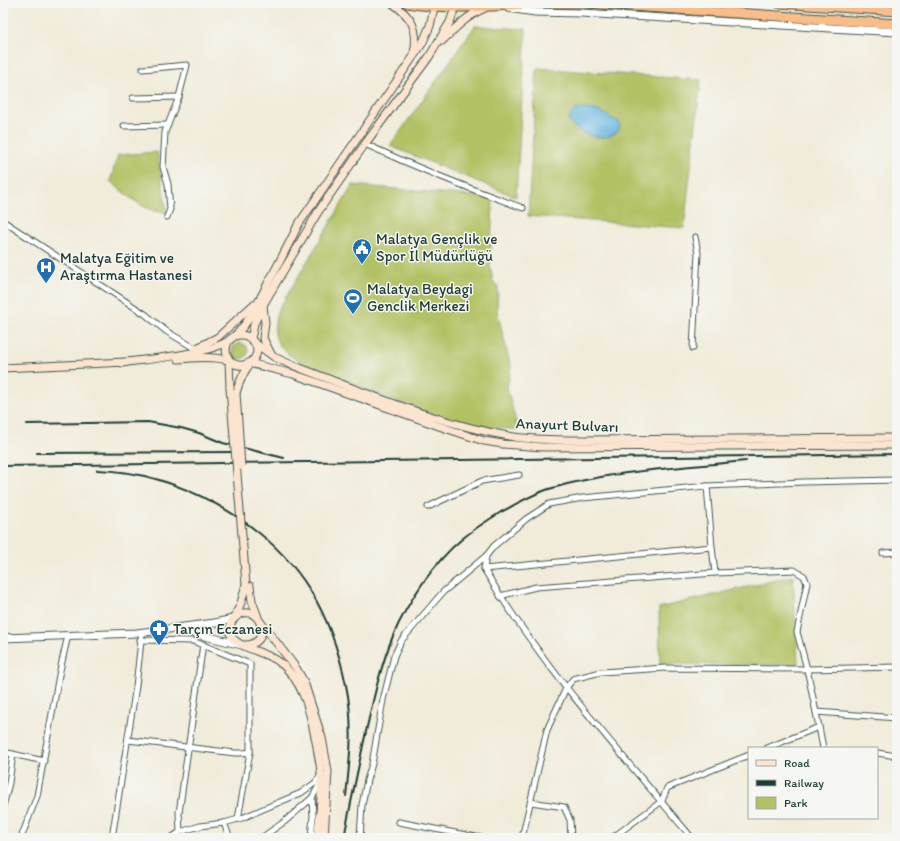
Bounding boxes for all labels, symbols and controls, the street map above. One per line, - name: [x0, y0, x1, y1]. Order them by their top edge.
- place label: Malatya Gençlik ve Spor İl Müdürlüğü: [376, 230, 498, 265]
- public building icon: Malatya Gençlik ve Spor İl Müdürlüğü: [351, 237, 373, 265]
- place label: Malatya Eğitim ve Araştırma Hastanesi: [60, 249, 192, 284]
- hospital icon: Malatya Eğitim ve Araştırma Hastanesi: [35, 256, 57, 284]
- place label: Malatya Beydagi Genclik Merkezi: [367, 280, 473, 315]
- sports icon: Malatya Beydagi Genclik Merkezi: [342, 287, 364, 315]
- street label: Anayurt Bulvarı: [515, 414, 619, 436]
- pharmacy icon: Tarçın Eczanesi: [148, 618, 170, 646]
- place label: Tarçın Eczanesi: [173, 620, 272, 638]
- legend: [748, 747, 878, 819]
- text: Road: [784, 756, 810, 770]
- text: Railway: [784, 776, 824, 790]
- text: Park: [784, 796, 808, 810]

